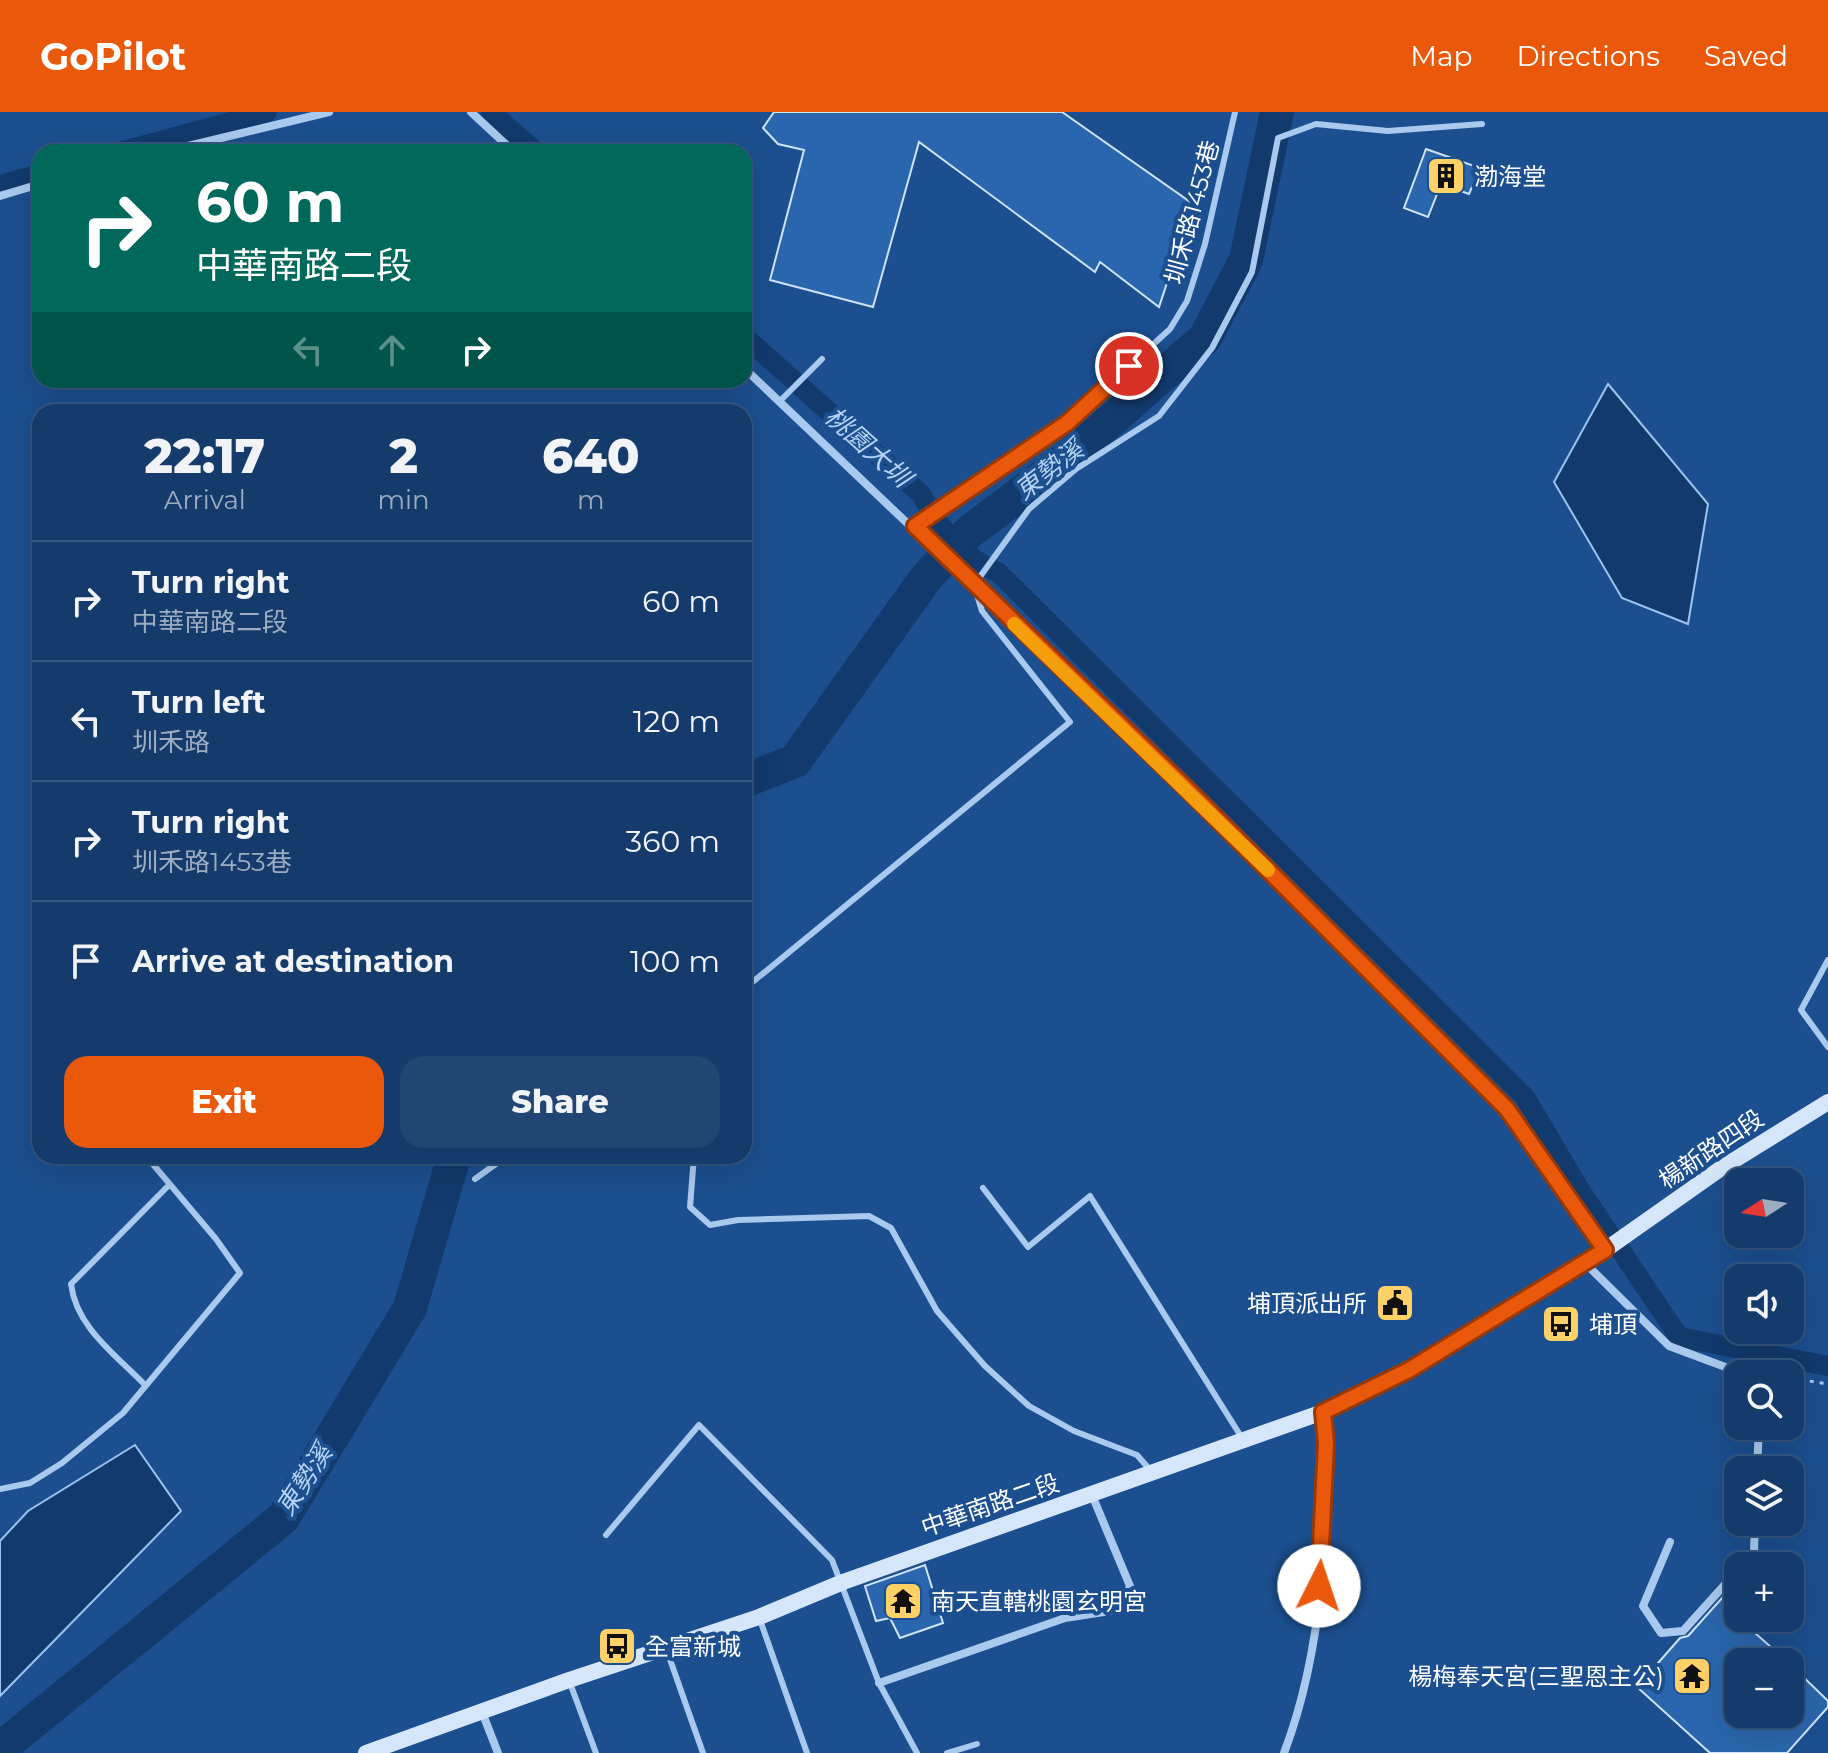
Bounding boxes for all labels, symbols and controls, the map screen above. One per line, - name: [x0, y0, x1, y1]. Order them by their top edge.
- text: GoPilot: [40, 33, 186, 80]
- text: Map: [1410, 39, 1472, 73]
- text: Directions: [1516, 39, 1660, 73]
- text: Saved: [1704, 39, 1788, 73]
- street label: 圳禾路1453巷: [1159, 137, 1225, 287]
- building icon: 渤海堂: [1425, 155, 1467, 197]
- place label: 渤海堂: [1474, 162, 1546, 191]
- text: 60 m: [196, 168, 344, 236]
- icon: right: [64, 176, 168, 280]
- text: 中華南路二段: [196, 243, 412, 287]
- icon: left: [286, 328, 330, 372]
- icon: ahead: [370, 328, 414, 372]
- icon: right: [454, 328, 498, 372]
- pin: [1095, 332, 1163, 400]
- icon: arrive: [1107, 344, 1151, 388]
- water label: 桃園大圳: [819, 400, 920, 496]
- text: 22:17: [144, 427, 265, 485]
- text: 2: [389, 427, 418, 485]
- text: 640: [542, 427, 640, 485]
- water label: 東勢溪: [1008, 431, 1093, 507]
- text: Arrival: [164, 484, 246, 516]
- text: min: [378, 484, 430, 516]
- text: m: [577, 484, 605, 516]
- text: Turn right: [132, 564, 289, 601]
- icon: right: [64, 579, 108, 623]
- text: 60 m: [642, 583, 720, 620]
- text: 中華南路二段: [132, 606, 288, 638]
- text: Turn left: [132, 684, 265, 721]
- icon: left: [64, 699, 108, 743]
- text: 120 m: [633, 703, 720, 740]
- text: 圳禾路: [132, 726, 210, 758]
- text: Turn right: [132, 804, 289, 841]
- icon: right: [64, 819, 108, 863]
- text: 360 m: [625, 823, 720, 860]
- text: 圳禾路1453巷: [132, 846, 292, 878]
- icon: arrive: [64, 939, 108, 983]
- text: Arrive at destination: [132, 943, 454, 980]
- text: 100 m: [630, 943, 720, 980]
- button: Exit: [64, 1056, 384, 1148]
- button: Share: [400, 1056, 720, 1148]
- street label: 楊新路四段: [1653, 1103, 1769, 1195]
- north arrow: [1724, 1168, 1804, 1248]
- map controls: [1724, 1168, 1804, 1728]
- button: sound: [1724, 1264, 1804, 1344]
- public building icon: 埔頂派出所: [1374, 1282, 1416, 1324]
- place label: 埔頂派出所: [1247, 1289, 1367, 1318]
- bus stop icon: 埔頂: [1540, 1303, 1582, 1345]
- place label: 埔頂: [1589, 1310, 1637, 1339]
- button: search: [1724, 1360, 1804, 1440]
- water label: 東勢溪: [269, 1435, 341, 1521]
- button: layers: [1724, 1456, 1804, 1536]
- street label: 中華南路二段: [917, 1468, 1063, 1542]
- position arrow: [1277, 1544, 1361, 1628]
- button: +: [1724, 1552, 1804, 1632]
- temple icon: 南天直轄桃園玄明宮: [882, 1580, 924, 1622]
- place label: 南天直轄桃園玄明宮: [931, 1587, 1147, 1616]
- bus stop icon: 全富新城: [596, 1625, 638, 1667]
- place label: 全富新城: [645, 1632, 741, 1661]
- button: −: [1724, 1648, 1804, 1728]
- temple icon: 楊梅奉天宮(三聖恩主公): [1671, 1655, 1713, 1697]
- place label: 楊梅奉天宮(三聖恩主公): [1408, 1662, 1664, 1691]

